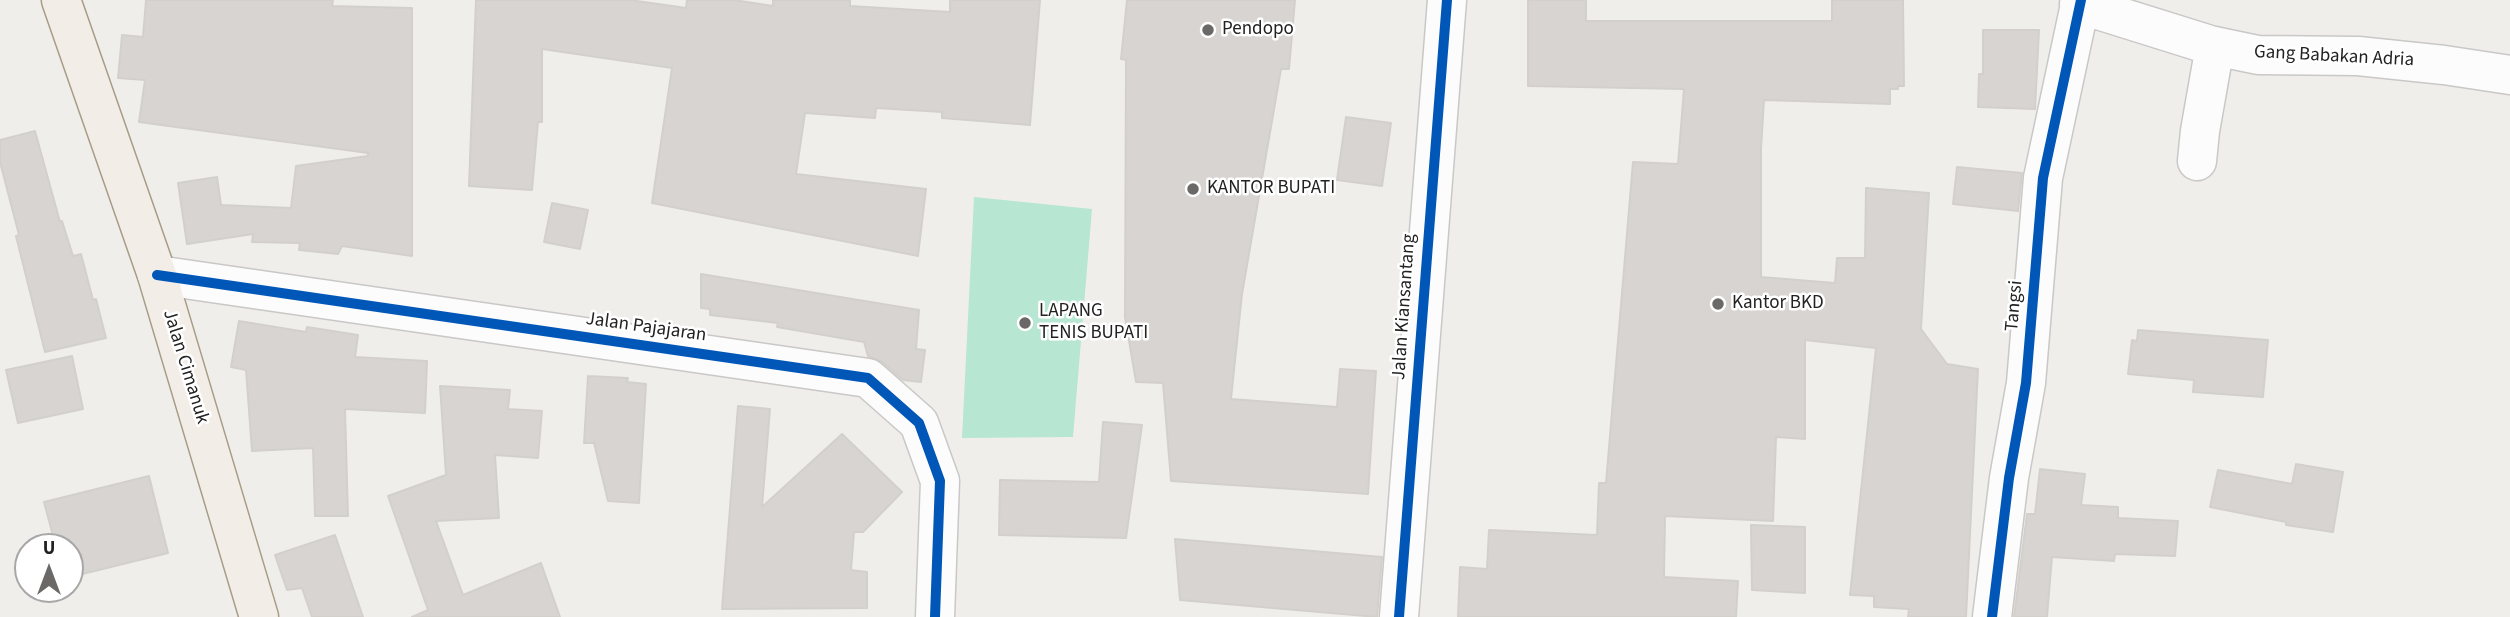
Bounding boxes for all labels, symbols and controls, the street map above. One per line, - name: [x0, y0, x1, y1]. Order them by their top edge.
- place label: Pendopo: [1222, 19, 1294, 41]
- marker: Pendopo: [1200, 22, 1216, 38]
- street label: Gang Babakan Adria: [2253, 41, 2415, 73]
- place label: KANTOR BUPATI: [1207, 178, 1335, 200]
- marker: KANTOR BUPATI: [1185, 181, 1201, 197]
- street label: Jalan Kiansantang: [1389, 233, 1421, 381]
- street label: Tangsi: [2001, 280, 2029, 332]
- place label: Kantor BKD: [1732, 293, 1824, 315]
- marker: Kantor BKD: [1710, 296, 1726, 312]
- place label: LAPANG TENIS BUPATI: [1039, 301, 1148, 345]
- street label: Jalan Cimanuk: [157, 307, 213, 427]
- street label: Jalan Pajajaran: [584, 308, 708, 348]
- marker: LAPANG TENIS BUPATI: [1017, 315, 1033, 331]
- north arrow: [14, 533, 84, 603]
- text: U: [43, 535, 55, 562]

